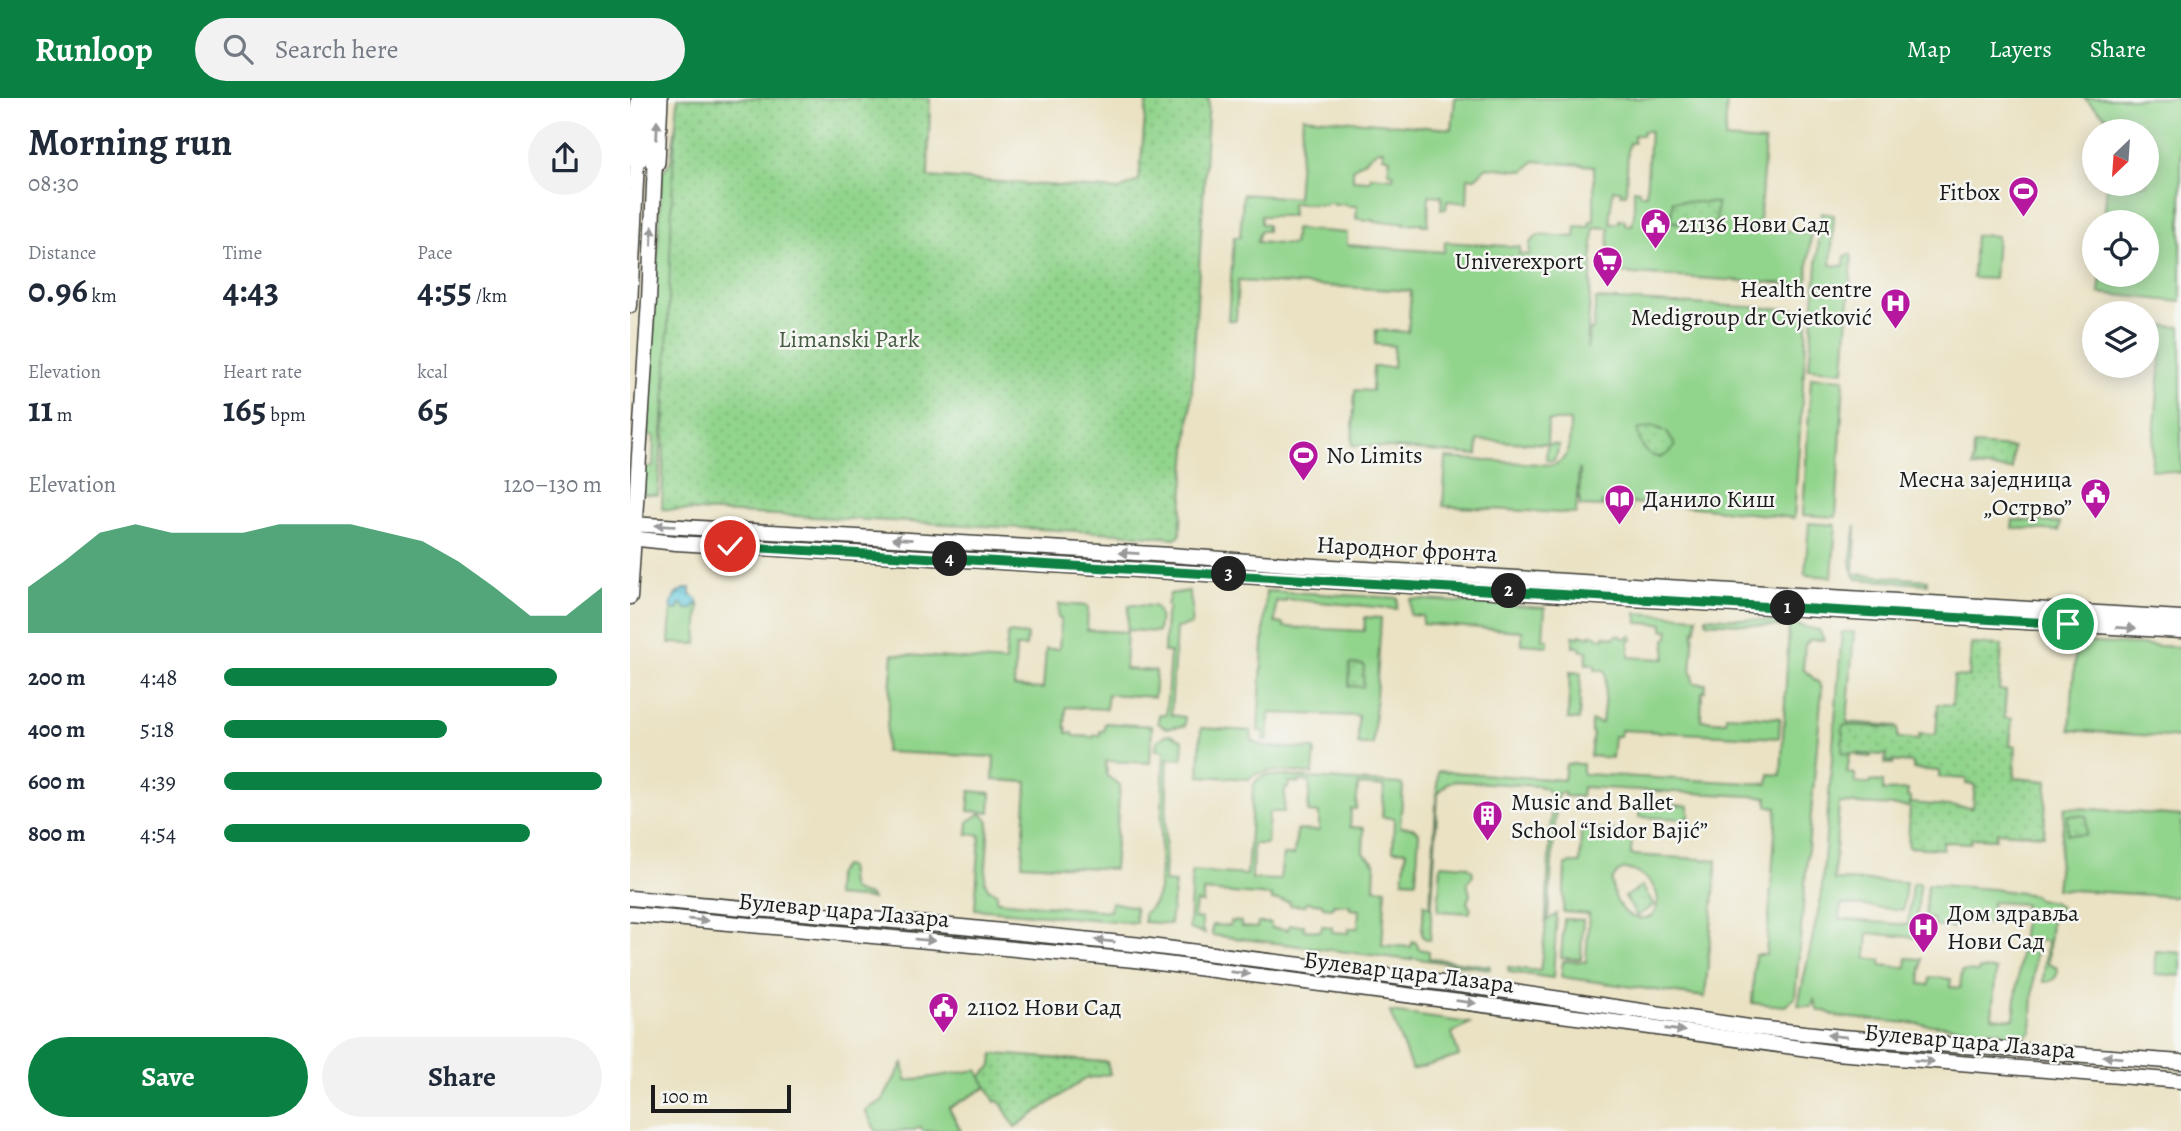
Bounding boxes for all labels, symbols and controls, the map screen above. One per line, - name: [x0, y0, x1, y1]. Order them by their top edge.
- search box: [195, 18, 685, 81]
- text: Runloop: [35, 27, 153, 72]
- icon: search: [219, 30, 257, 68]
- text: Search here: [275, 32, 398, 67]
- text: Map: [1907, 33, 1951, 65]
- text: Layers: [1989, 33, 2052, 65]
- text: Share: [2090, 33, 2146, 65]
- text: Morning run: [28, 116, 232, 168]
- one-way arrow: [651, 119, 662, 141]
- north arrow: [2082, 119, 2160, 196]
- map controls: [2082, 119, 2159, 378]
- button: share: [528, 121, 602, 195]
- text: 08:30: [28, 168, 79, 199]
- sports icon: Fitbox: [2006, 175, 2040, 219]
- place label: Fitbox: [1938, 176, 2001, 208]
- public building icon: 21136 Нови Сад: [1638, 207, 1672, 251]
- place label: 21136 Нови Сад: [1678, 208, 1830, 240]
- button: locate: [2082, 210, 2159, 287]
- one-way arrow: [647, 225, 658, 247]
- text: Distance: [28, 240, 96, 266]
- text: Time: [223, 240, 262, 266]
- text: Pace: [417, 240, 453, 266]
- supermarket icon: Univerexport: [1590, 244, 1624, 288]
- place label: Univerexport: [1455, 245, 1584, 277]
- text: 0.96: [28, 266, 88, 314]
- text: 4:43: [223, 266, 279, 314]
- text: 4:55: [417, 266, 472, 314]
- place label: Health centre Medigroup dr Cvjetković: [1631, 273, 1872, 333]
- text: km: [88, 283, 117, 309]
- text: /km: [472, 283, 507, 309]
- hospital icon: Health centre Medigroup dr Cvjetković: [1878, 286, 1912, 330]
- button: layers: [2082, 301, 2159, 378]
- park label: Limanski Park: [778, 323, 920, 355]
- text: Elevation: [28, 359, 101, 385]
- text: Heart rate: [223, 359, 302, 385]
- text: kcal: [417, 359, 448, 385]
- text: 11: [28, 385, 53, 433]
- text: 165: [223, 385, 266, 433]
- text: 65: [417, 385, 449, 433]
- text: m: [53, 402, 73, 428]
- text: bpm: [266, 402, 306, 428]
- sports icon: No Limits: [1286, 438, 1320, 482]
- place label: No Limits: [1326, 439, 1423, 471]
- place label: Месна заједница „Острво”: [1899, 463, 2072, 523]
- text: Elevation: [28, 469, 116, 500]
- text: 120–130 m: [504, 469, 602, 500]
- public building icon: Месна заједница „Острво”: [2078, 476, 2112, 520]
- library icon: Данило Киш: [1603, 482, 1637, 526]
- place label: Данило Киш: [1643, 483, 1775, 515]
- pin: [700, 516, 760, 576]
- one-way arrow: [654, 521, 676, 532]
- icon: check: [711, 527, 749, 565]
- street label: Народног фронта: [1316, 528, 1498, 570]
- one-way arrow: [891, 533, 913, 544]
- pin: 4: [932, 542, 968, 576]
- text: 4: [945, 545, 954, 571]
- one-way arrow: [1118, 547, 1140, 558]
- pin: 3: [1212, 556, 1246, 592]
- text: 3: [1224, 560, 1233, 586]
- pin: 2: [1492, 574, 1526, 608]
- text: 2: [1504, 577, 1513, 603]
- pin: 1: [1770, 590, 1806, 626]
- text: 1: [1784, 594, 1791, 620]
- pin: [2038, 594, 2098, 654]
- icon: arrive: [2049, 605, 2087, 643]
- one-way arrow: [2115, 622, 2137, 633]
- text: 200 m: [28, 662, 86, 693]
- text: 4:48: [140, 662, 177, 693]
- text: 400 m: [28, 714, 85, 745]
- text: 5:18: [140, 714, 174, 745]
- text: 600 m: [28, 766, 85, 797]
- text: 4:39: [140, 766, 176, 797]
- place label: Music and Ballet School “Isidor Bajić”: [1511, 786, 1708, 846]
- building icon: Music and Ballet School “Isidor Bajić”: [1471, 799, 1505, 843]
- text: 800 m: [28, 818, 85, 849]
- text: 4:54: [140, 818, 176, 849]
- street label: Булевар цара Лазара: [737, 885, 951, 935]
- place label: Дом здравља Нови Сад: [1947, 897, 2079, 957]
- hospital icon: Дом здравља Нови Сад: [1907, 910, 1941, 954]
- one-way arrow: [687, 915, 709, 926]
- one-way arrow: [914, 935, 936, 946]
- one-way arrow: [1094, 935, 1116, 946]
- street label: Булевар цара Лазара: [1302, 943, 1516, 1001]
- one-way arrow: [1229, 968, 1251, 979]
- public building icon: 21102 Нови Сад: [927, 990, 961, 1034]
- place label: 21102 Нови Сад: [967, 991, 1122, 1023]
- one-way arrow: [1455, 997, 1477, 1008]
- street label: Булевар цара Лазара: [1863, 1016, 2077, 1066]
- one-way arrow: [1664, 1025, 1686, 1036]
- one-way arrow: [1826, 1030, 1848, 1041]
- button: Save: [28, 1037, 308, 1117]
- button: Share: [322, 1037, 602, 1117]
- one-way arrow: [2102, 1051, 2124, 1062]
- one-way arrow: [1914, 1055, 1936, 1066]
- scale bar: [651, 1082, 791, 1114]
- text: 100 m: [662, 1084, 708, 1110]

